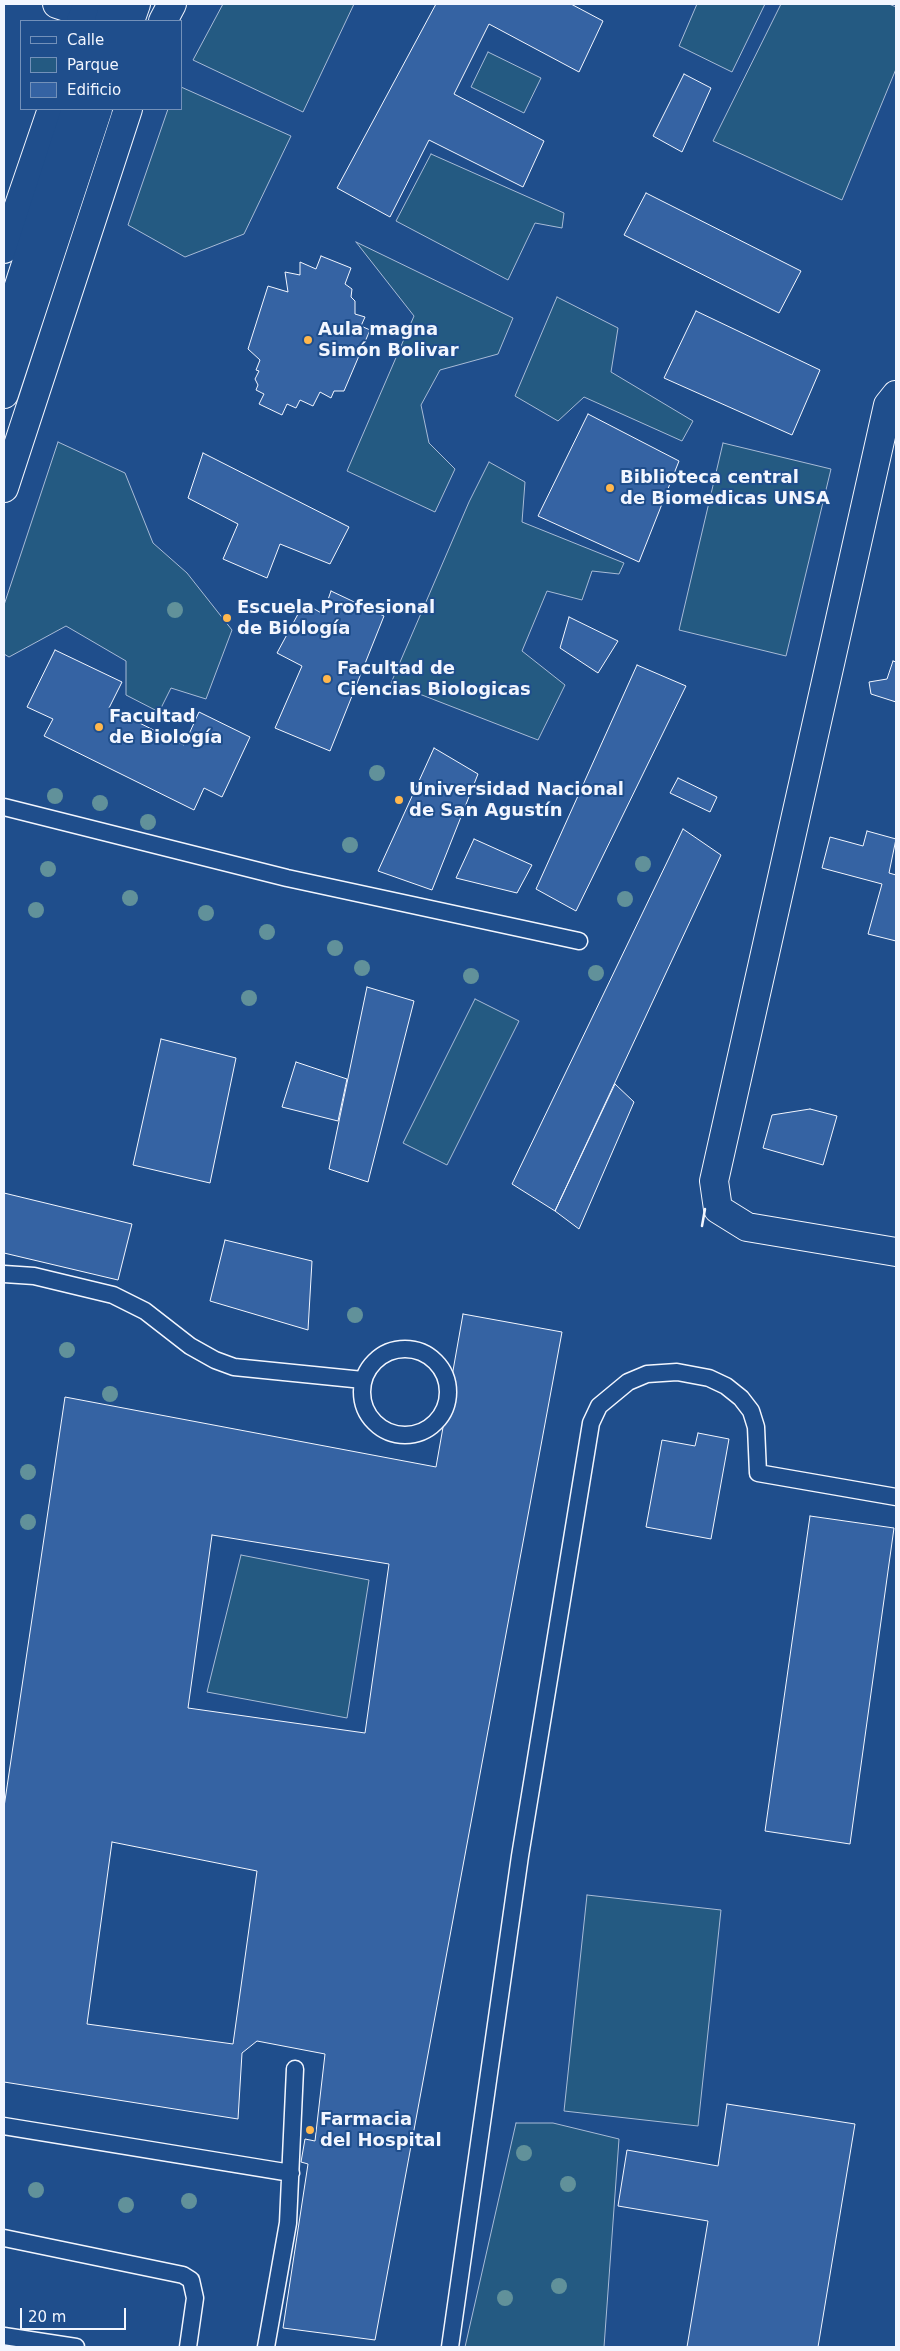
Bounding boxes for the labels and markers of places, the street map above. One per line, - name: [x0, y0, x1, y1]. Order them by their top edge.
- place label: Aula magna Simón Bolivar: [318, 319, 459, 362]
- marker: Aula magna Simón Bolivar: [302, 334, 314, 346]
- place label: Biblioteca central de Biomedicas UNSA: [620, 467, 830, 509]
- marker: Biblioteca central de Biomedicas UNSA: [604, 482, 616, 494]
- place label: Escuela Profesional de Biología: [237, 597, 435, 640]
- marker: Escuela Profesional de Biología: [221, 612, 233, 624]
- place label: Facultad de Ciencias Biologicas: [337, 658, 531, 701]
- marker: Facultad de Ciencias Biologicas: [321, 673, 333, 685]
- place label: Facultad de Biología: [109, 706, 222, 749]
- marker: Facultad de Biología: [93, 721, 105, 733]
- place label: Universidad Nacional de San Agustín: [409, 779, 624, 822]
- marker: Universidad Nacional de San Agustín: [393, 794, 405, 806]
- place label: Farmacia del Hospital: [320, 2109, 442, 2152]
- marker: Farmacia del Hospital: [304, 2124, 316, 2136]

